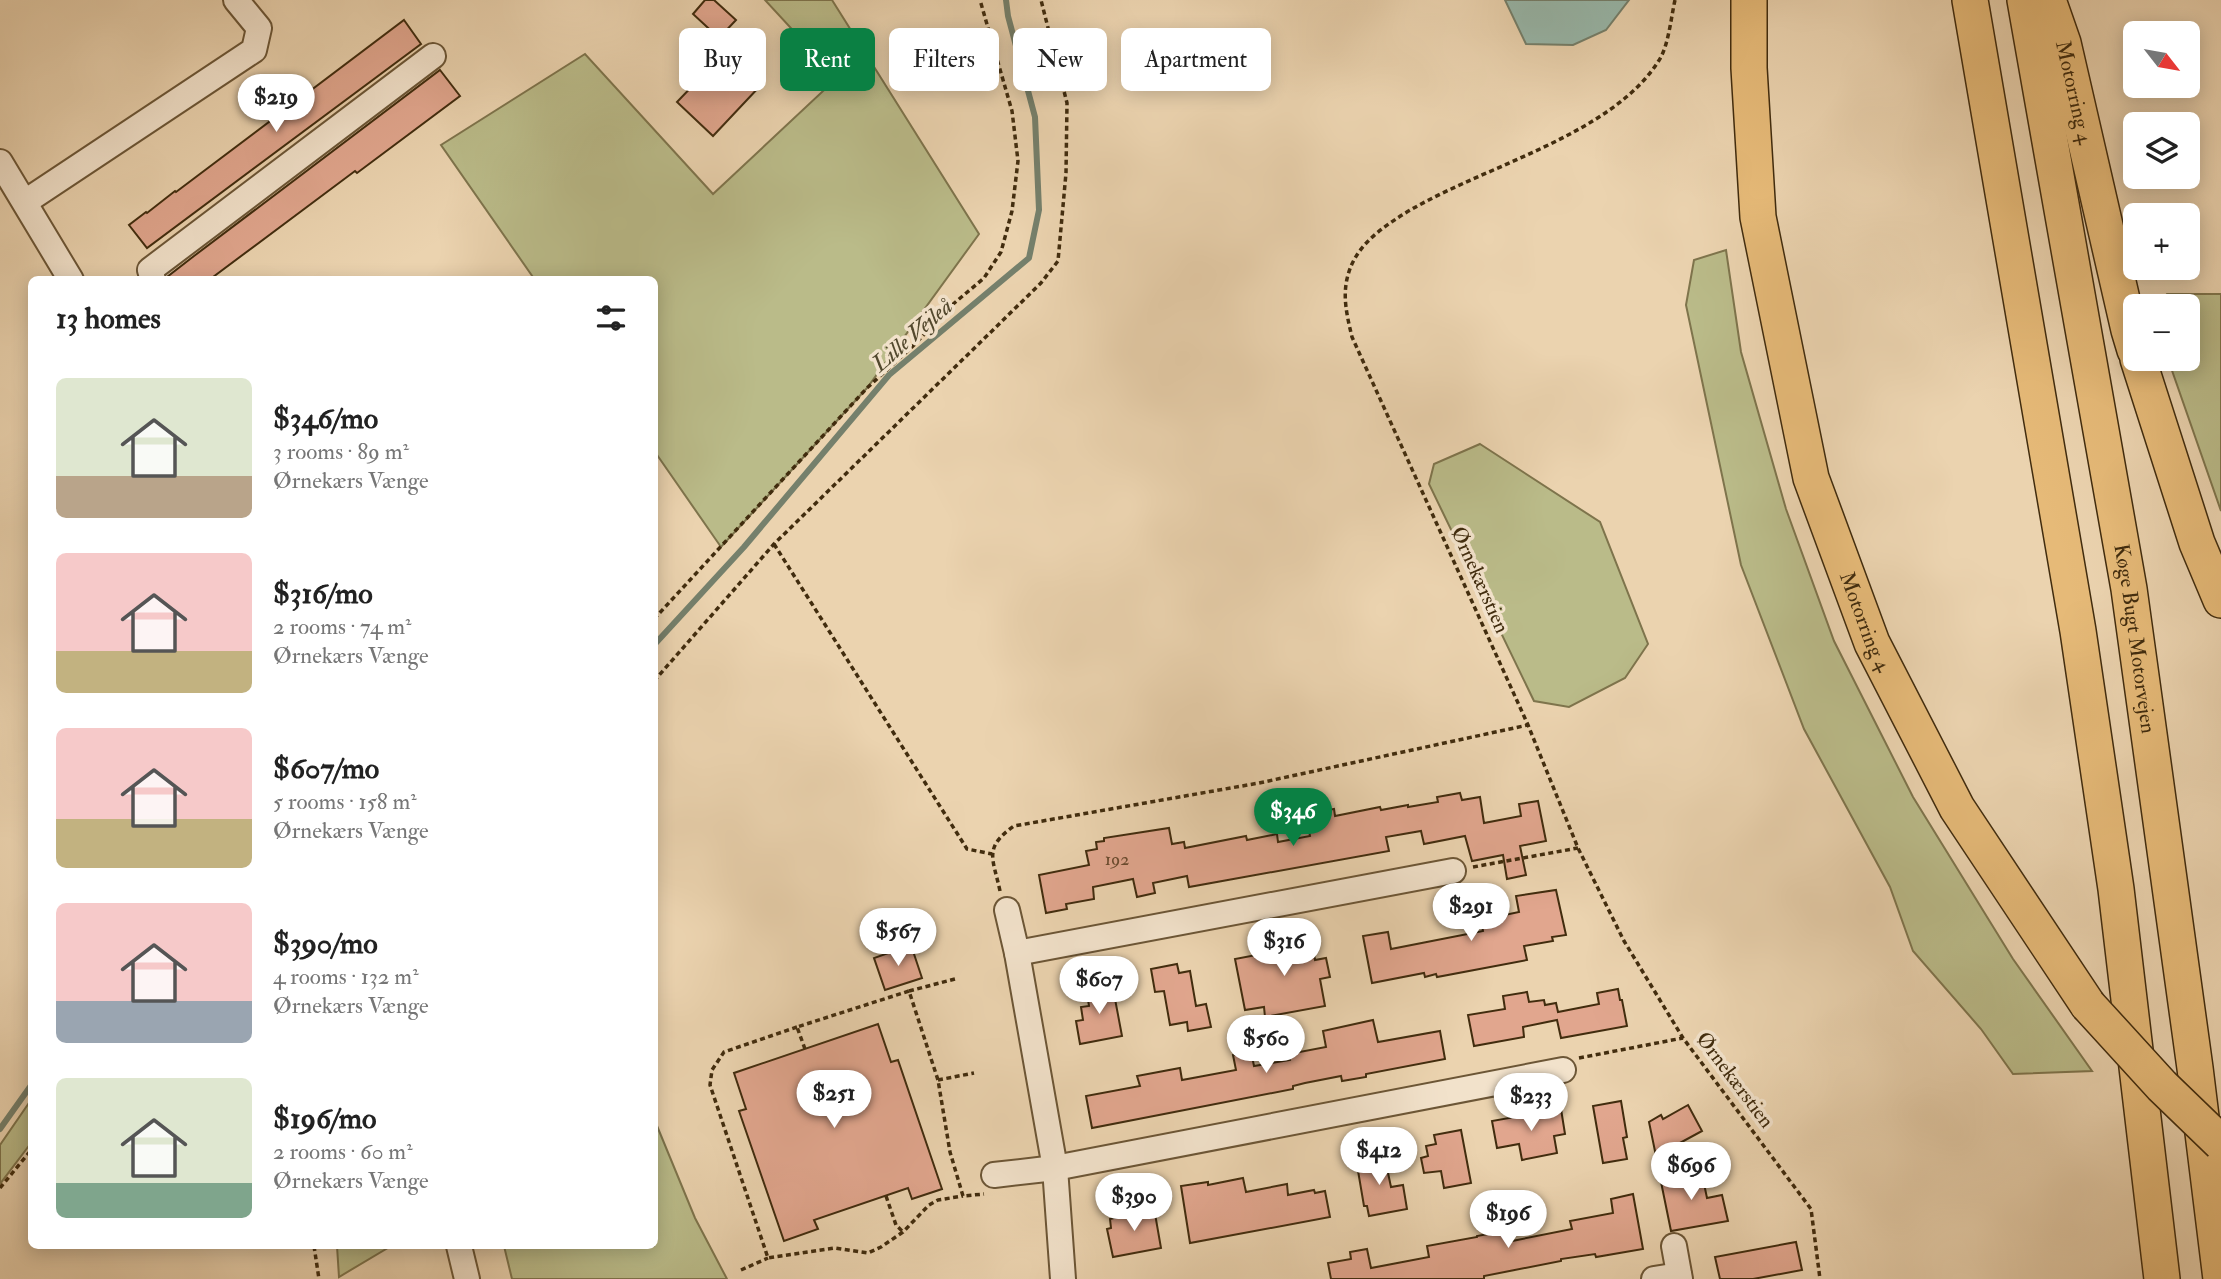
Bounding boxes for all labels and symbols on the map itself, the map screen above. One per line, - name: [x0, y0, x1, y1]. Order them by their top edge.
- north arrow: [2123, 21, 2200, 98]
- street label: Motorring 4: [2049, 38, 2100, 148]
- pin: $219: [235, 74, 317, 134]
- water label: Lille Vejleå: [865, 292, 959, 379]
- street label: Ørnekærstien: [1444, 522, 1516, 638]
- street label: Køge Bugt Motorvejen: [2108, 542, 2162, 735]
- street label: Motorring 4: [1833, 568, 1899, 677]
- pin: $346: [1252, 788, 1334, 848]
- house number: 192: [1105, 848, 1129, 871]
- pin: $291: [1430, 884, 1512, 943]
- pin: $567: [857, 908, 939, 968]
- pin: $316: [1243, 918, 1325, 978]
- pin: $607: [1058, 956, 1140, 1016]
- pin: $560: [1225, 1016, 1307, 1075]
- street label: Ørnekærstien: [1690, 1026, 1780, 1134]
- pin: $251: [793, 1070, 875, 1130]
- pin: $233: [1490, 1074, 1572, 1133]
- pin: $412: [1338, 1128, 1420, 1187]
- pin: $696: [1650, 1142, 1732, 1202]
- pin: $390: [1093, 1174, 1175, 1233]
- pin: $196: [1467, 1190, 1549, 1250]

